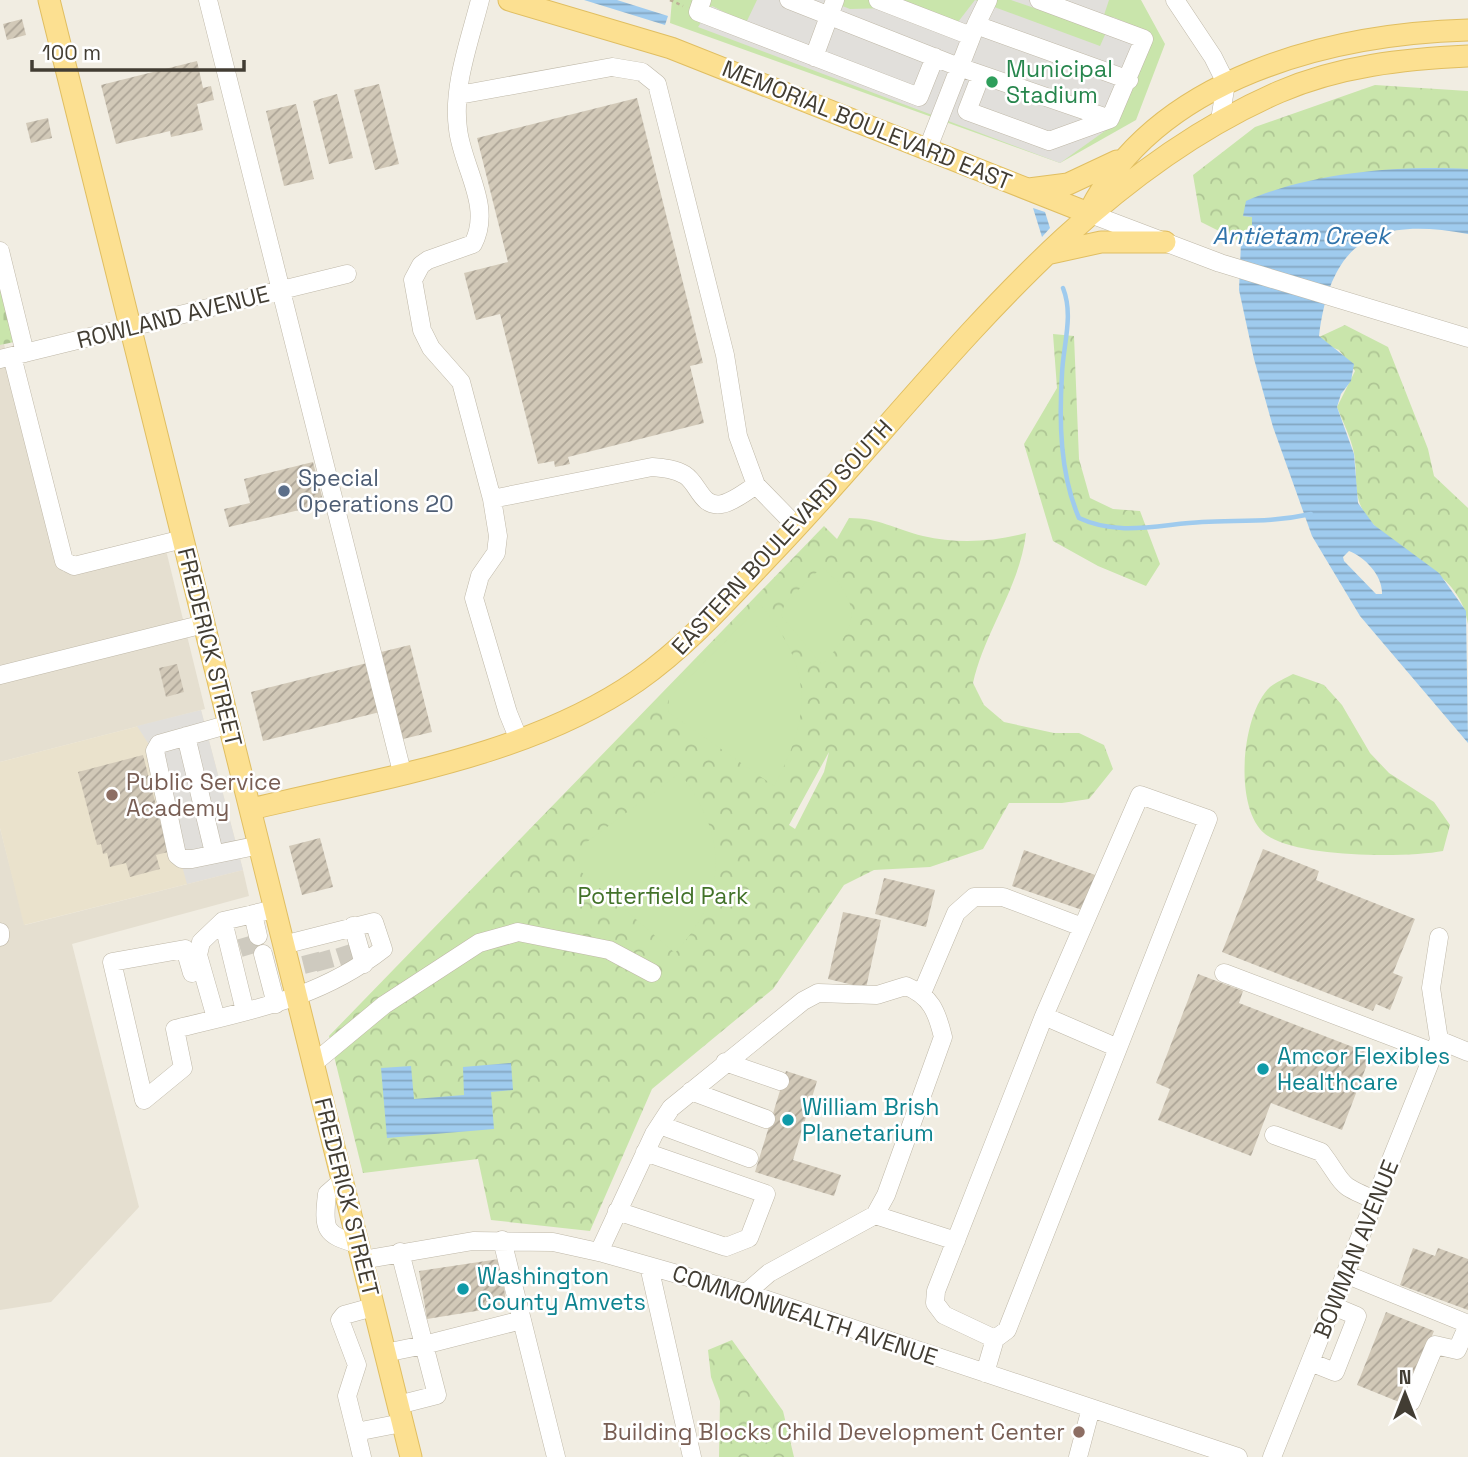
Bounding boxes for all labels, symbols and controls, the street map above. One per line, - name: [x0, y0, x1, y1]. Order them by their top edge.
- scale bar: [32, 28, 243, 72]
- text: 100 m: [42, 39, 101, 66]
- street label: MEMORIAL BOULEVARD EAST: [718, 53, 1016, 197]
- place label: Municipal Stadium: [1006, 54, 1113, 110]
- marker: Municipal Stadium: [984, 74, 1000, 90]
- water label: Antietam Creek: [1212, 220, 1393, 251]
- street label: ROWLAND AVENUE: [74, 279, 272, 355]
- street label: EASTERN BOULEVARD SOUTH: [665, 413, 899, 661]
- place label: Special Operations 20: [298, 463, 454, 519]
- marker: Special Operations 20: [276, 483, 292, 499]
- street label: FREDERICK STREET: [171, 545, 249, 749]
- place label: Public Service Academy: [126, 767, 281, 823]
- marker: Public Service Academy: [104, 787, 120, 803]
- park label: Potterfield Park: [578, 881, 749, 911]
- place label: Amcor Flexibles Healthcare: [1277, 1041, 1450, 1097]
- marker: Amcor Flexibles Healthcare: [1255, 1061, 1271, 1077]
- place label: William Brish Planetarium: [802, 1092, 939, 1148]
- street label: FREDERICK STREET: [308, 1095, 386, 1299]
- marker: William Brish Planetarium: [780, 1112, 796, 1128]
- street label: BOWMAN AVENUE: [1307, 1155, 1405, 1343]
- street label: COMMONWEALTH AVENUE: [669, 1258, 941, 1372]
- place label: Washington County Amvets: [477, 1261, 646, 1317]
- marker: Washington County Amvets: [455, 1281, 471, 1297]
- north arrow: [1370, 1359, 1440, 1429]
- text: N: [1399, 1365, 1411, 1390]
- place label: Building Blocks Child Development Center: [603, 1417, 1065, 1447]
- marker: Building Blocks Child Development Center: [1071, 1424, 1087, 1440]

